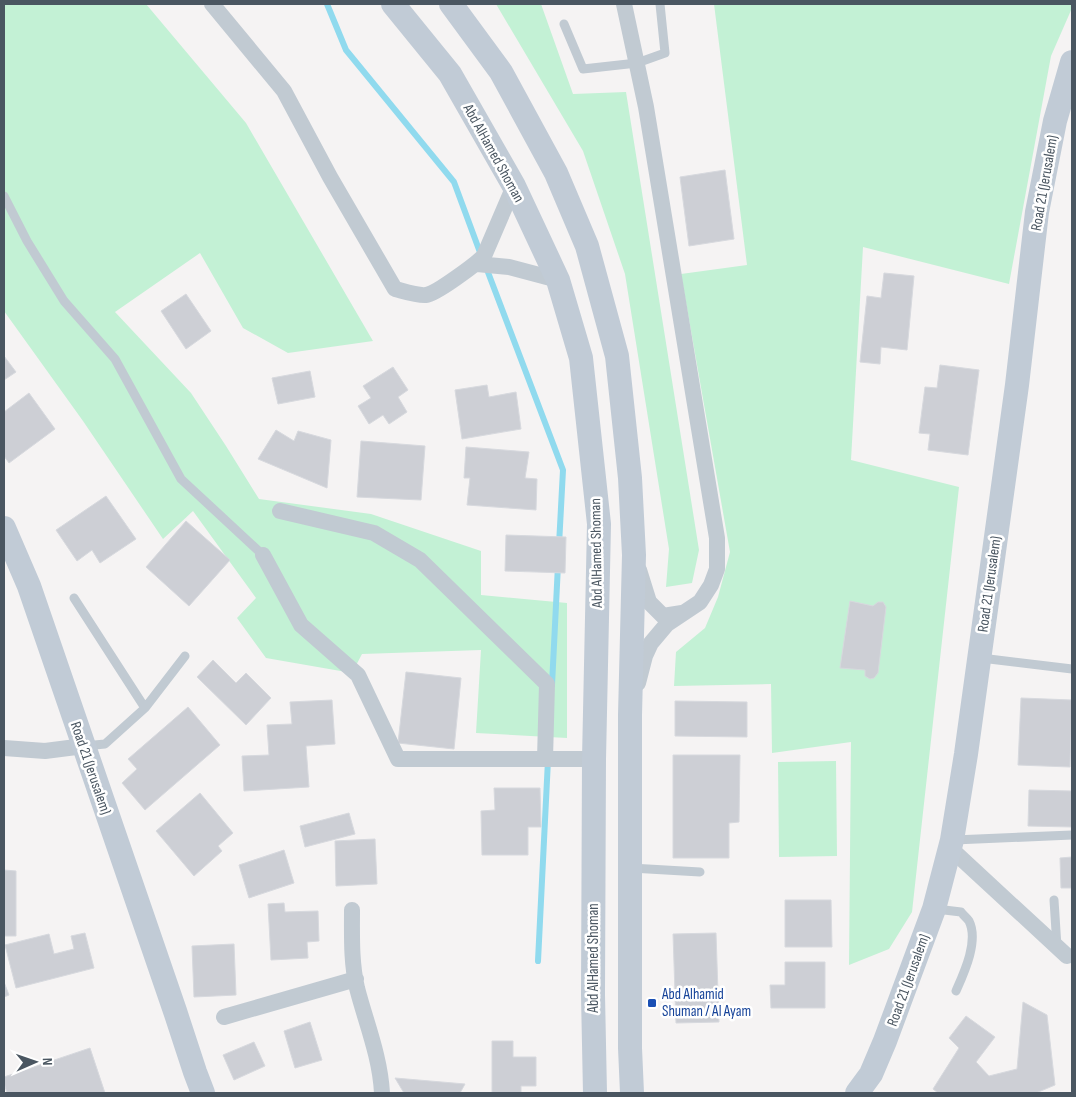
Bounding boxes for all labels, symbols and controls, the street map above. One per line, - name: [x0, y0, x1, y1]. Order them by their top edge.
- street label: Abd AlHamed Shoman: [458, 100, 528, 206]
- street label: Road 21 (Jerusalem): [1027, 134, 1062, 232]
- street label: Abd AlHamed Shoman: [586, 498, 607, 609]
- street label: Road 21 (Jerusalem): [973, 535, 1006, 633]
- street label: Road 21 (Jerusalem): [66, 719, 115, 817]
- street label: Abd AlHamed Shoman: [584, 903, 603, 1014]
- street label: Road 21 (Jerusalem): [883, 931, 934, 1029]
- place label: Abd Alhamid Shuman / Al Ayam: [661, 985, 751, 1021]
- marker: Abd Alhamid Shuman / Al Ayam: [646, 997, 658, 1009]
- north arrow: [10, 1037, 60, 1087]
- text: N: [39, 1058, 56, 1066]

